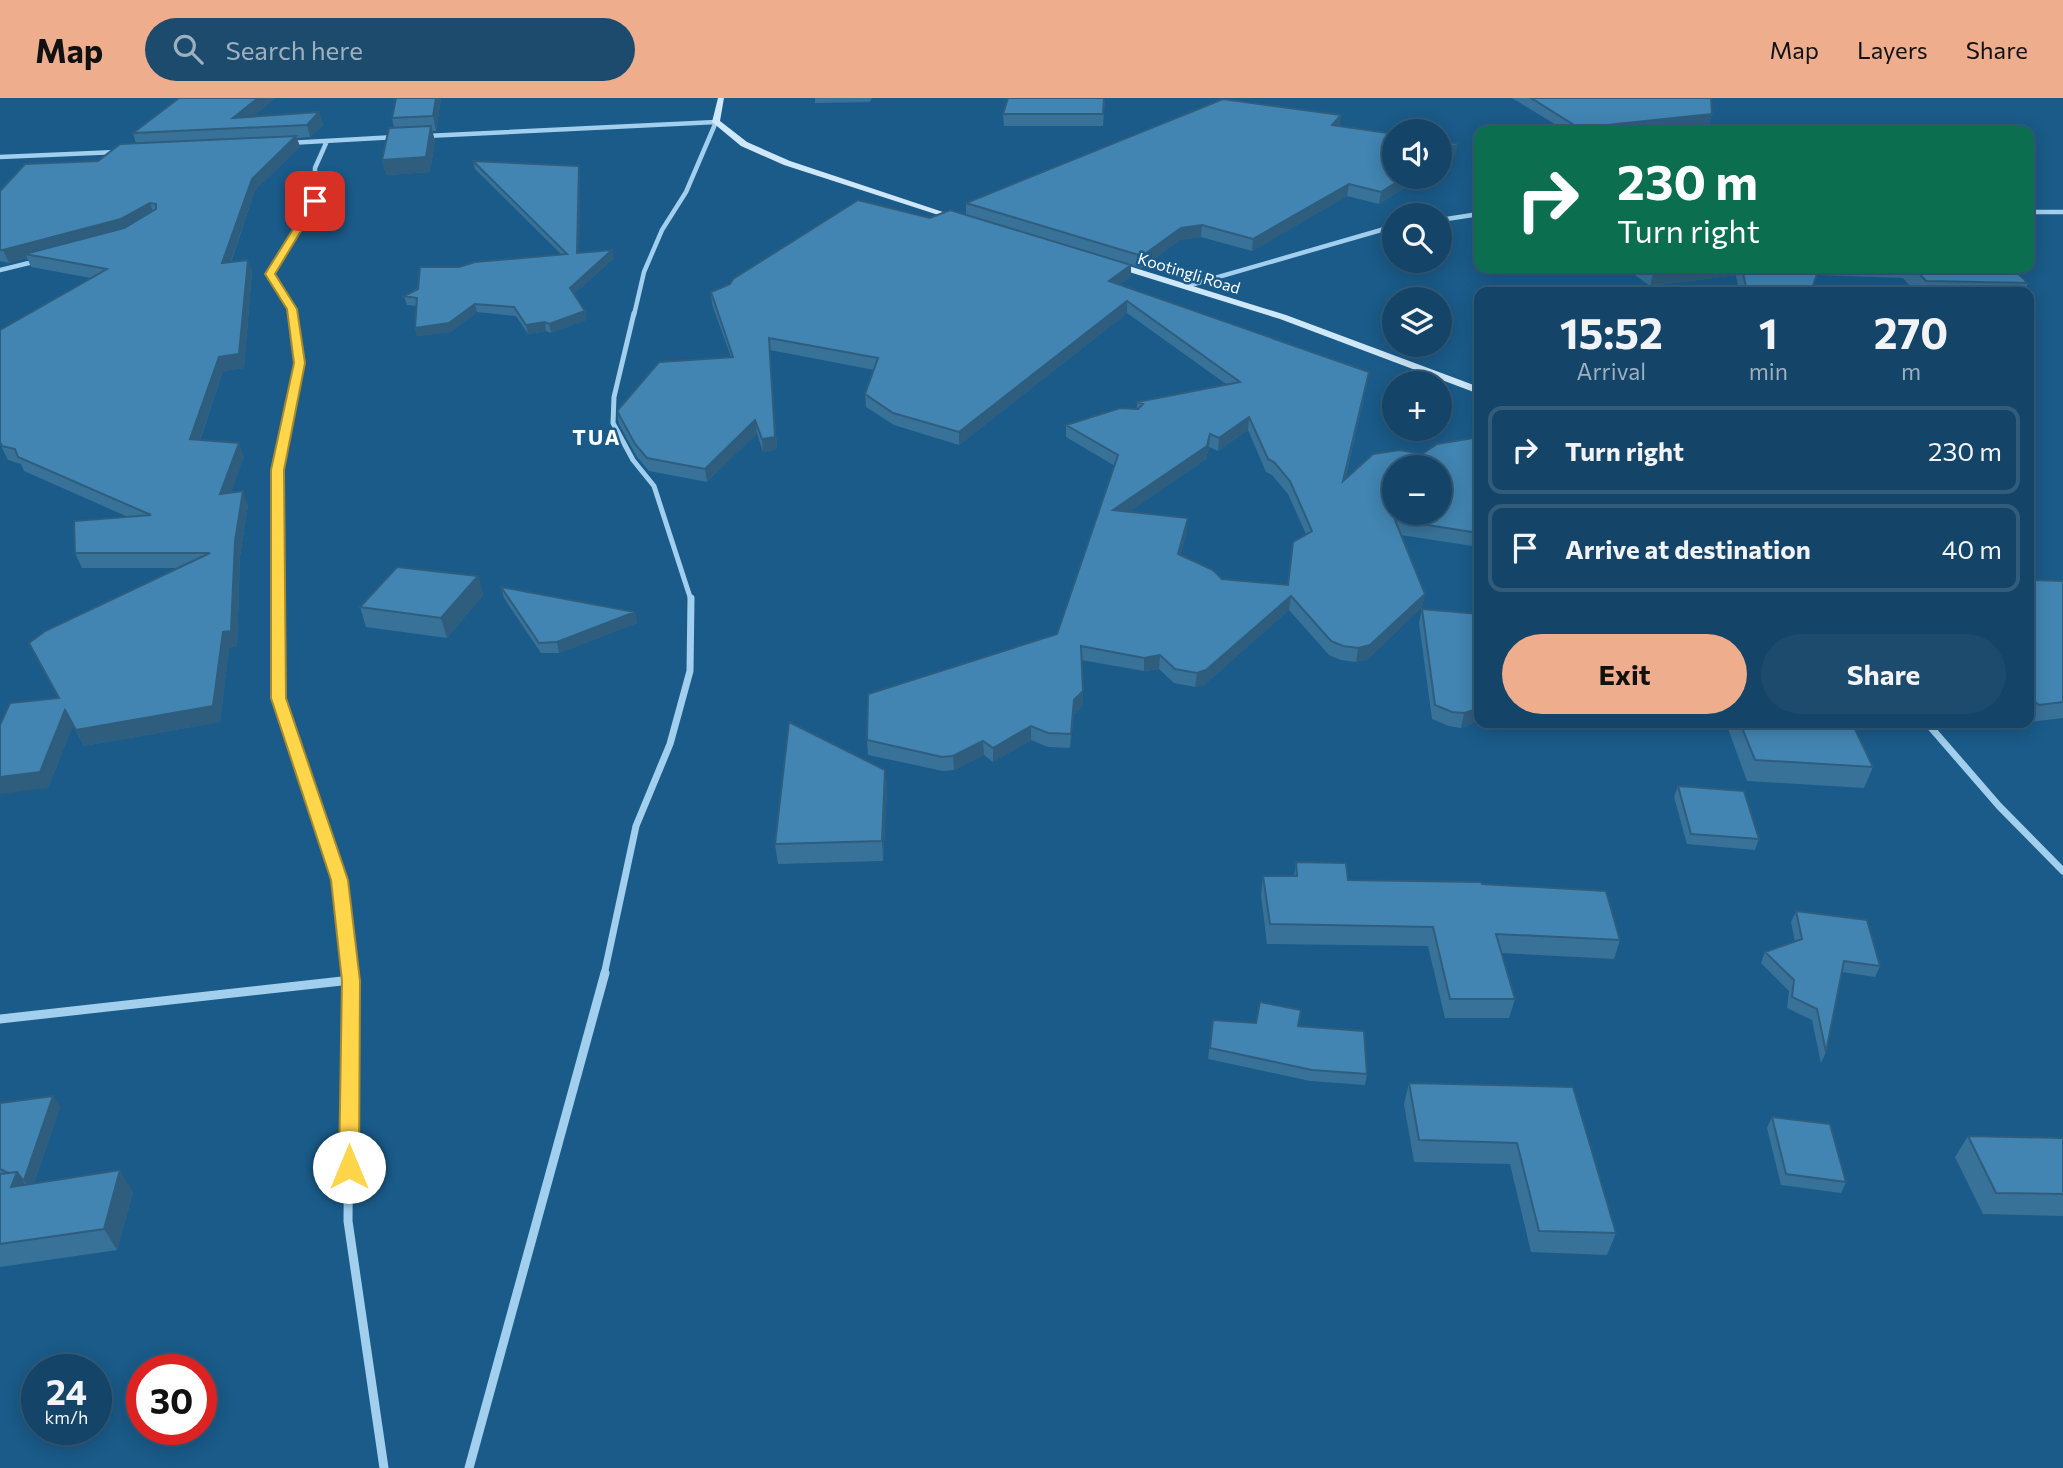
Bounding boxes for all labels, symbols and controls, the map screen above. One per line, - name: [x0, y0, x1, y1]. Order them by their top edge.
- search box: [145, 18, 635, 81]
- text: Map: [35, 29, 103, 70]
- icon: search: [169, 30, 207, 68]
- text: Search here: [225, 34, 363, 65]
- text: Map: [1770, 35, 1819, 64]
- text: Layers: [1857, 35, 1928, 64]
- text: Share: [1966, 35, 2028, 64]
- map controls: [1382, 119, 1452, 525]
- button: sound: [1382, 119, 1452, 189]
- text: 230 m: [1617, 150, 1758, 210]
- icon: right: [1502, 154, 1593, 245]
- pin: [285, 171, 345, 231]
- icon: arrive: [296, 182, 334, 220]
- button: search: [1382, 203, 1452, 273]
- text: Turn right: [1617, 210, 1760, 250]
- street label: Kootingli Road: [1136, 248, 1243, 297]
- button: layers: [1382, 287, 1452, 357]
- text: 15:52: [1560, 306, 1663, 358]
- text: 1: [1759, 306, 1778, 358]
- text: 270: [1874, 306, 1948, 358]
- text: Arrival: [1577, 357, 1646, 385]
- text: min: [1749, 357, 1788, 385]
- text: m: [1901, 357, 1921, 385]
- button: +: [1382, 371, 1452, 441]
- district label: TUA: [572, 424, 622, 449]
- icon: right: [1506, 431, 1544, 469]
- text: Turn right: [1565, 435, 1684, 466]
- text: 230 m: [1928, 435, 2002, 466]
- button: −: [1382, 455, 1452, 525]
- icon: arrive: [1506, 529, 1544, 567]
- text: Arrive at destination: [1565, 533, 1811, 564]
- text: 40 m: [1942, 533, 2002, 564]
- button: Exit: [1502, 634, 1747, 714]
- button: Share: [1761, 634, 2006, 714]
- position arrow: [312, 1130, 386, 1204]
- speed limit sign: 30: [126, 1354, 217, 1445]
- text: 24: [46, 1369, 87, 1412]
- text: km/h: [45, 1406, 88, 1428]

